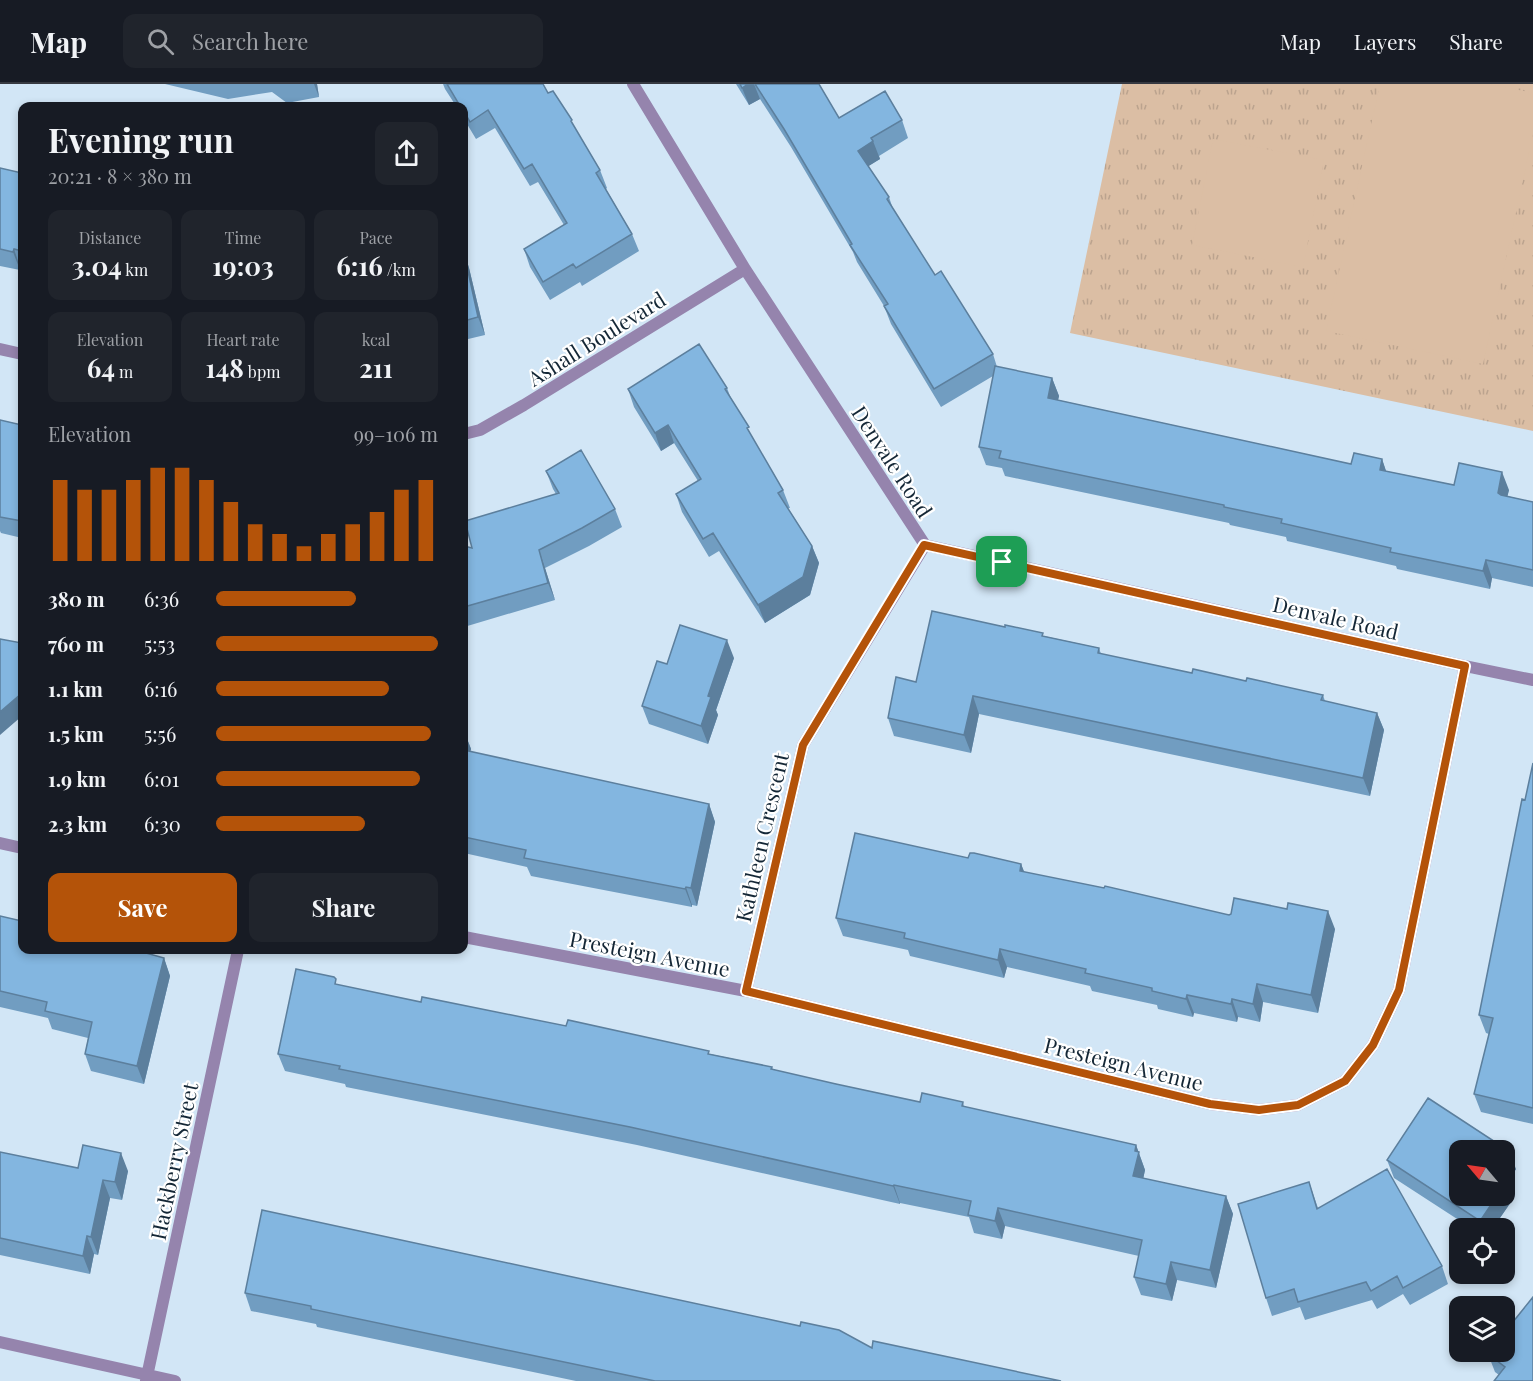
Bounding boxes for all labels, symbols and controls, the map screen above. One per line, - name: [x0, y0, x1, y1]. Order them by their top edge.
- search box: [123, 14, 543, 68]
- text: Map: [30, 23, 87, 60]
- icon: search: [144, 25, 177, 58]
- text: Search here: [192, 26, 308, 56]
- text: Map: [1280, 27, 1321, 55]
- text: Layers: [1354, 27, 1416, 55]
- text: Share: [1449, 27, 1503, 55]
- text: Evening run: [48, 117, 234, 161]
- button: share: [375, 122, 438, 185]
- text: 20:21 · 8 × 380 m: [48, 162, 192, 189]
- text: Distance: [79, 227, 141, 248]
- text: Time: [225, 227, 261, 248]
- text: Pace: [359, 227, 393, 248]
- text: 3.04: [72, 248, 122, 283]
- text: 19:03: [212, 248, 274, 283]
- text: 6:16: [336, 248, 383, 283]
- text: km: [122, 259, 148, 280]
- text: /km: [383, 259, 416, 280]
- street label: Ashall Boulevard: [521, 284, 670, 392]
- text: Elevation: [77, 329, 143, 350]
- text: Heart rate: [206, 329, 280, 350]
- text: kcal: [362, 329, 390, 350]
- text: 64: [87, 350, 115, 385]
- text: 148: [206, 350, 244, 385]
- text: 211: [359, 350, 393, 385]
- text: m: [115, 361, 133, 382]
- text: bpm: [244, 361, 280, 382]
- street label: Denvale Road: [846, 400, 940, 522]
- text: Elevation: [48, 420, 131, 447]
- text: 99–106 m: [354, 420, 438, 447]
- pin: [976, 536, 1027, 587]
- icon: arrive: [985, 545, 1018, 578]
- text: 380 m: [48, 585, 105, 612]
- text: 6:36: [144, 585, 179, 612]
- street label: Denvale Road: [1270, 589, 1402, 645]
- text: 760 m: [48, 630, 104, 657]
- text: 5:53: [144, 630, 175, 657]
- text: 1.1 km: [48, 675, 103, 702]
- text: 6:16: [144, 675, 177, 702]
- text: 1.5 km: [48, 720, 104, 747]
- text: 5:56: [144, 720, 176, 747]
- street label: Kathleen Crescent: [728, 749, 794, 924]
- text: 1.9 km: [48, 765, 106, 792]
- text: 6:01: [144, 765, 179, 792]
- text: 2.3 km: [48, 810, 107, 837]
- text: 6:30: [144, 810, 181, 837]
- button: Save: [48, 873, 237, 942]
- button: Share: [249, 873, 438, 942]
- street label: Presteign Avenue: [567, 924, 733, 982]
- street label: Presteign Avenue: [1042, 1030, 1206, 1096]
- street label: Hackberry Street: [143, 1079, 203, 1242]
- north arrow: [1449, 1140, 1515, 1206]
- map controls: [1449, 1140, 1515, 1362]
- button: locate: [1449, 1218, 1515, 1284]
- button: layers: [1449, 1296, 1515, 1362]

